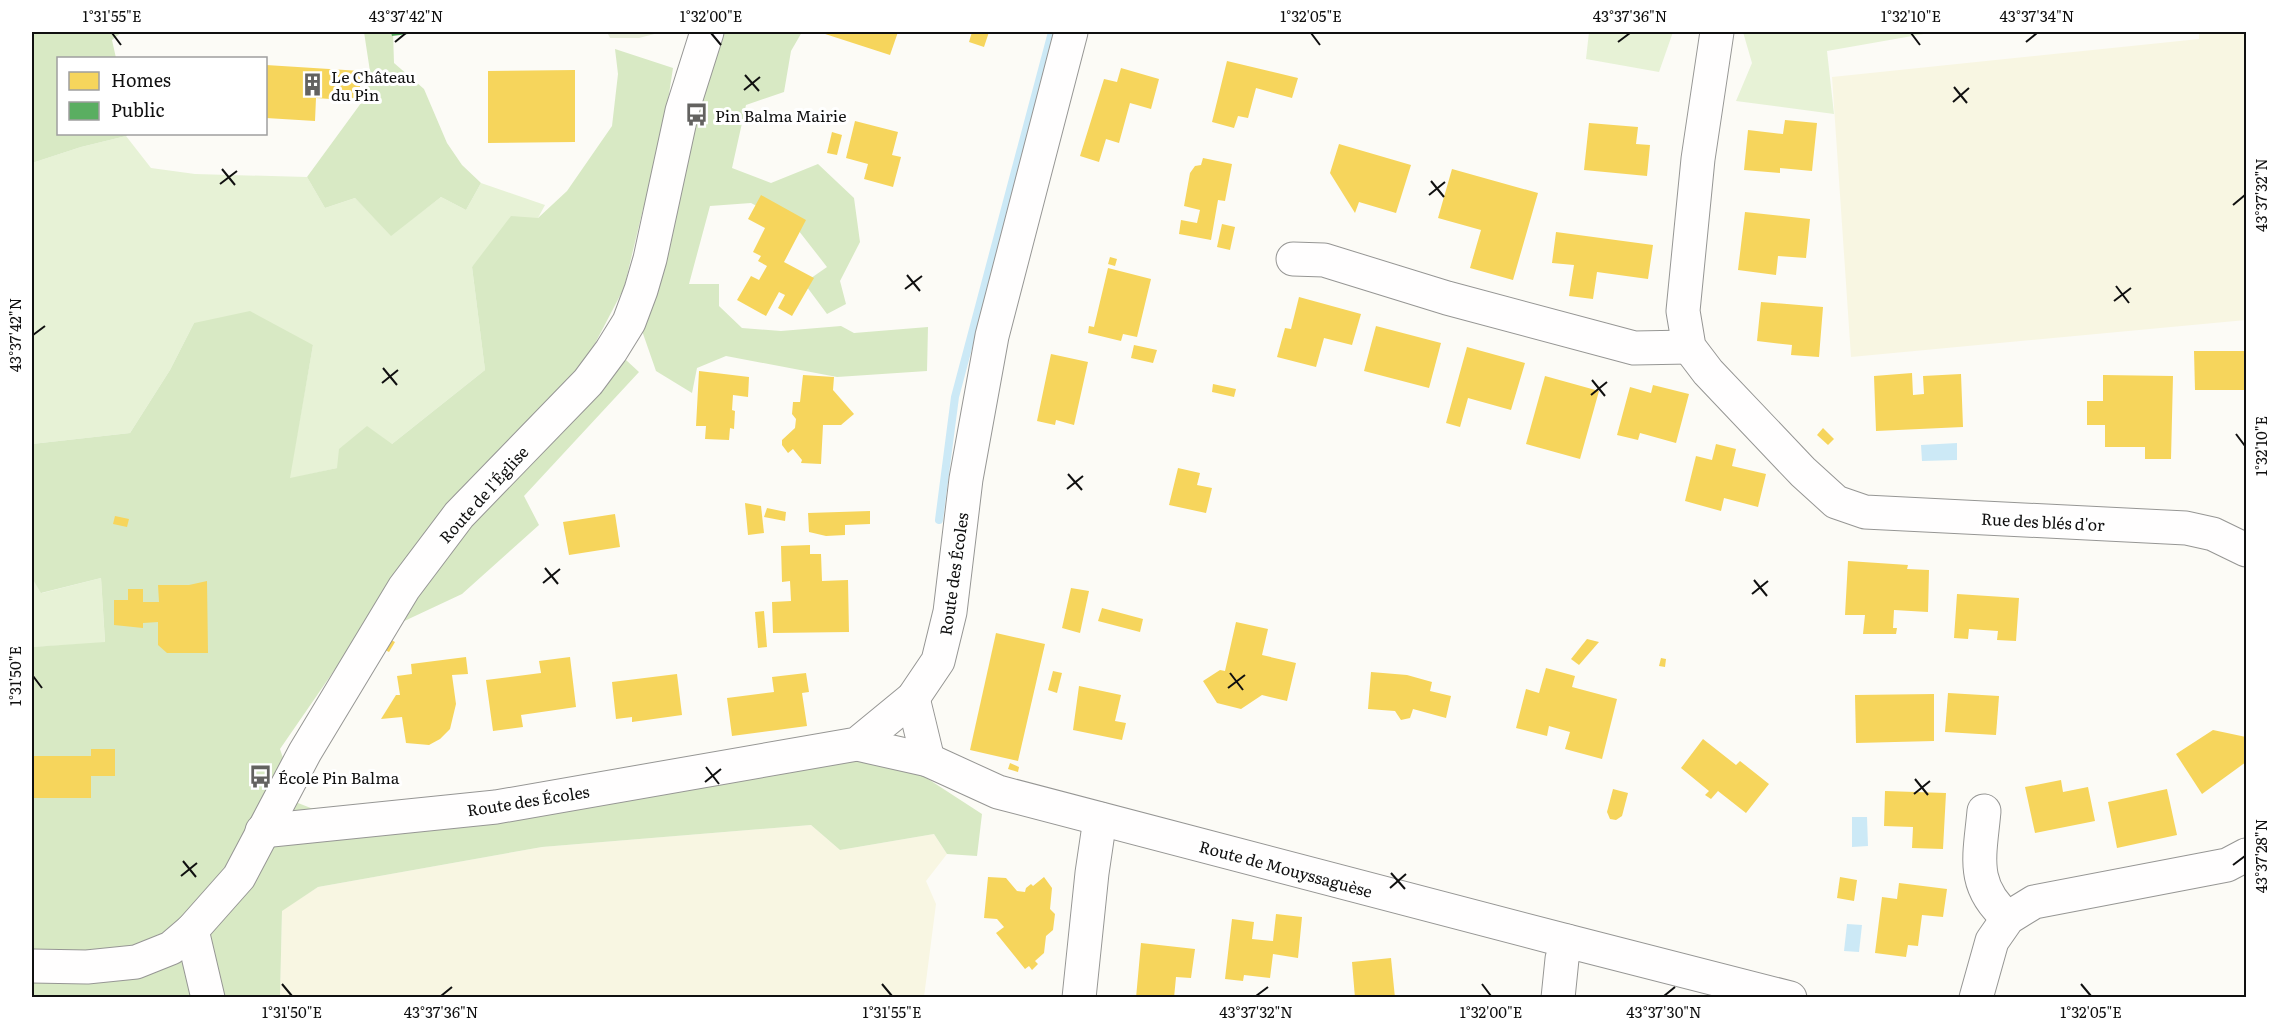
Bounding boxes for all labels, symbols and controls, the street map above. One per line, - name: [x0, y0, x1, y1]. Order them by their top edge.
- text: 1°31'55"E: [83, 4, 141, 27]
- text: 43°37'42"N: [369, 4, 443, 27]
- text: 1°32'00"E: [680, 4, 742, 27]
- text: 1°32'05"E: [1280, 4, 1342, 27]
- text: 43°37'36"N: [1593, 4, 1667, 27]
- text: 1°32'10"E: [1881, 4, 1941, 27]
- text: 43°37'34"N: [2000, 4, 2074, 27]
- legend: [57, 57, 267, 135]
- place label: Le Château du Pin: [331, 64, 416, 106]
- text: Homes: [111, 66, 171, 93]
- building icon: Le Château du Pin: [300, 72, 326, 98]
- text: Public: [111, 96, 165, 123]
- bus stop icon: Pin Balma Mairie: [684, 102, 710, 128]
- place label: Pin Balma Mairie: [715, 103, 846, 127]
- text: 43°37'32"N: [2249, 158, 2272, 232]
- text: 43°37'42"N: [3, 298, 26, 372]
- text: 1°32'10"E: [2249, 416, 2272, 476]
- street label: Route de l'Église: [433, 440, 533, 548]
- street label: Rue des blés d'or: [1981, 506, 2106, 536]
- street label: Route des Écoles: [932, 511, 974, 637]
- text: 1°31'50"E: [3, 646, 26, 706]
- bus stop icon: École Pin Balma: [247, 764, 273, 790]
- place label: École Pin Balma: [278, 765, 400, 789]
- street label: Route des Écoles: [465, 778, 591, 822]
- text: 43°37'28"N: [2249, 819, 2272, 893]
- street label: Route de Mouyssaguèse: [1197, 833, 1375, 903]
- text: 1°31'50"E: [262, 1000, 322, 1023]
- text: 43°37'36"N: [404, 1000, 478, 1023]
- text: 1°31'55"E: [863, 1000, 921, 1023]
- text: 43°37'32"N: [1219, 1000, 1293, 1023]
- text: 1°32'00"E: [1460, 1000, 1522, 1023]
- text: 43°37'30"N: [1626, 1000, 1702, 1023]
- text: 1°32'05"E: [2060, 1000, 2122, 1023]

